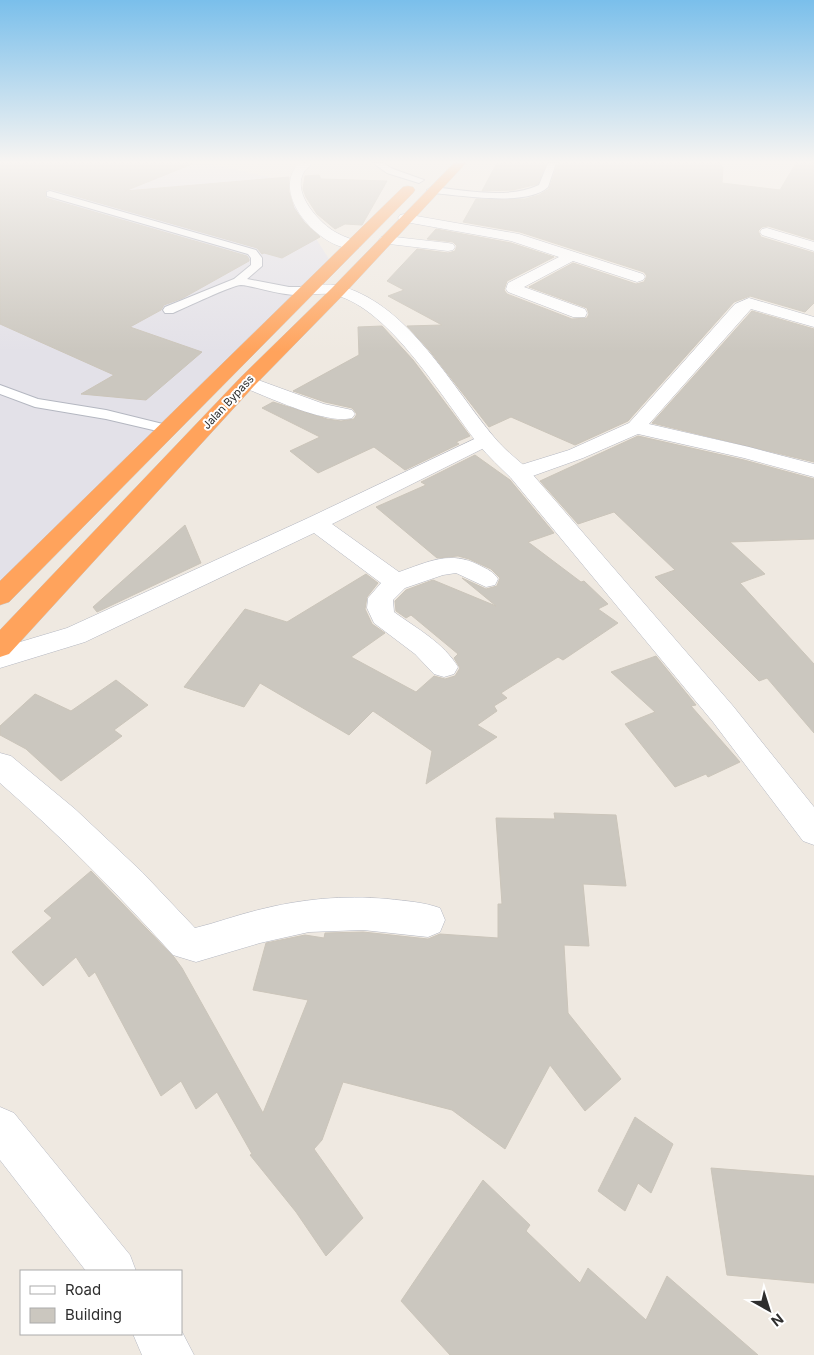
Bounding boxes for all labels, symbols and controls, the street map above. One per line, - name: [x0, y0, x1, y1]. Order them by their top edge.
- street label: Jalan Bypass: [199, 372, 257, 432]
- legend: [20, 1270, 182, 1335]
- text: Road: [65, 1280, 101, 1299]
- north arrow: [744, 1285, 794, 1335]
- text: Building: [65, 1305, 122, 1324]
- text: N: [768, 1311, 787, 1330]

